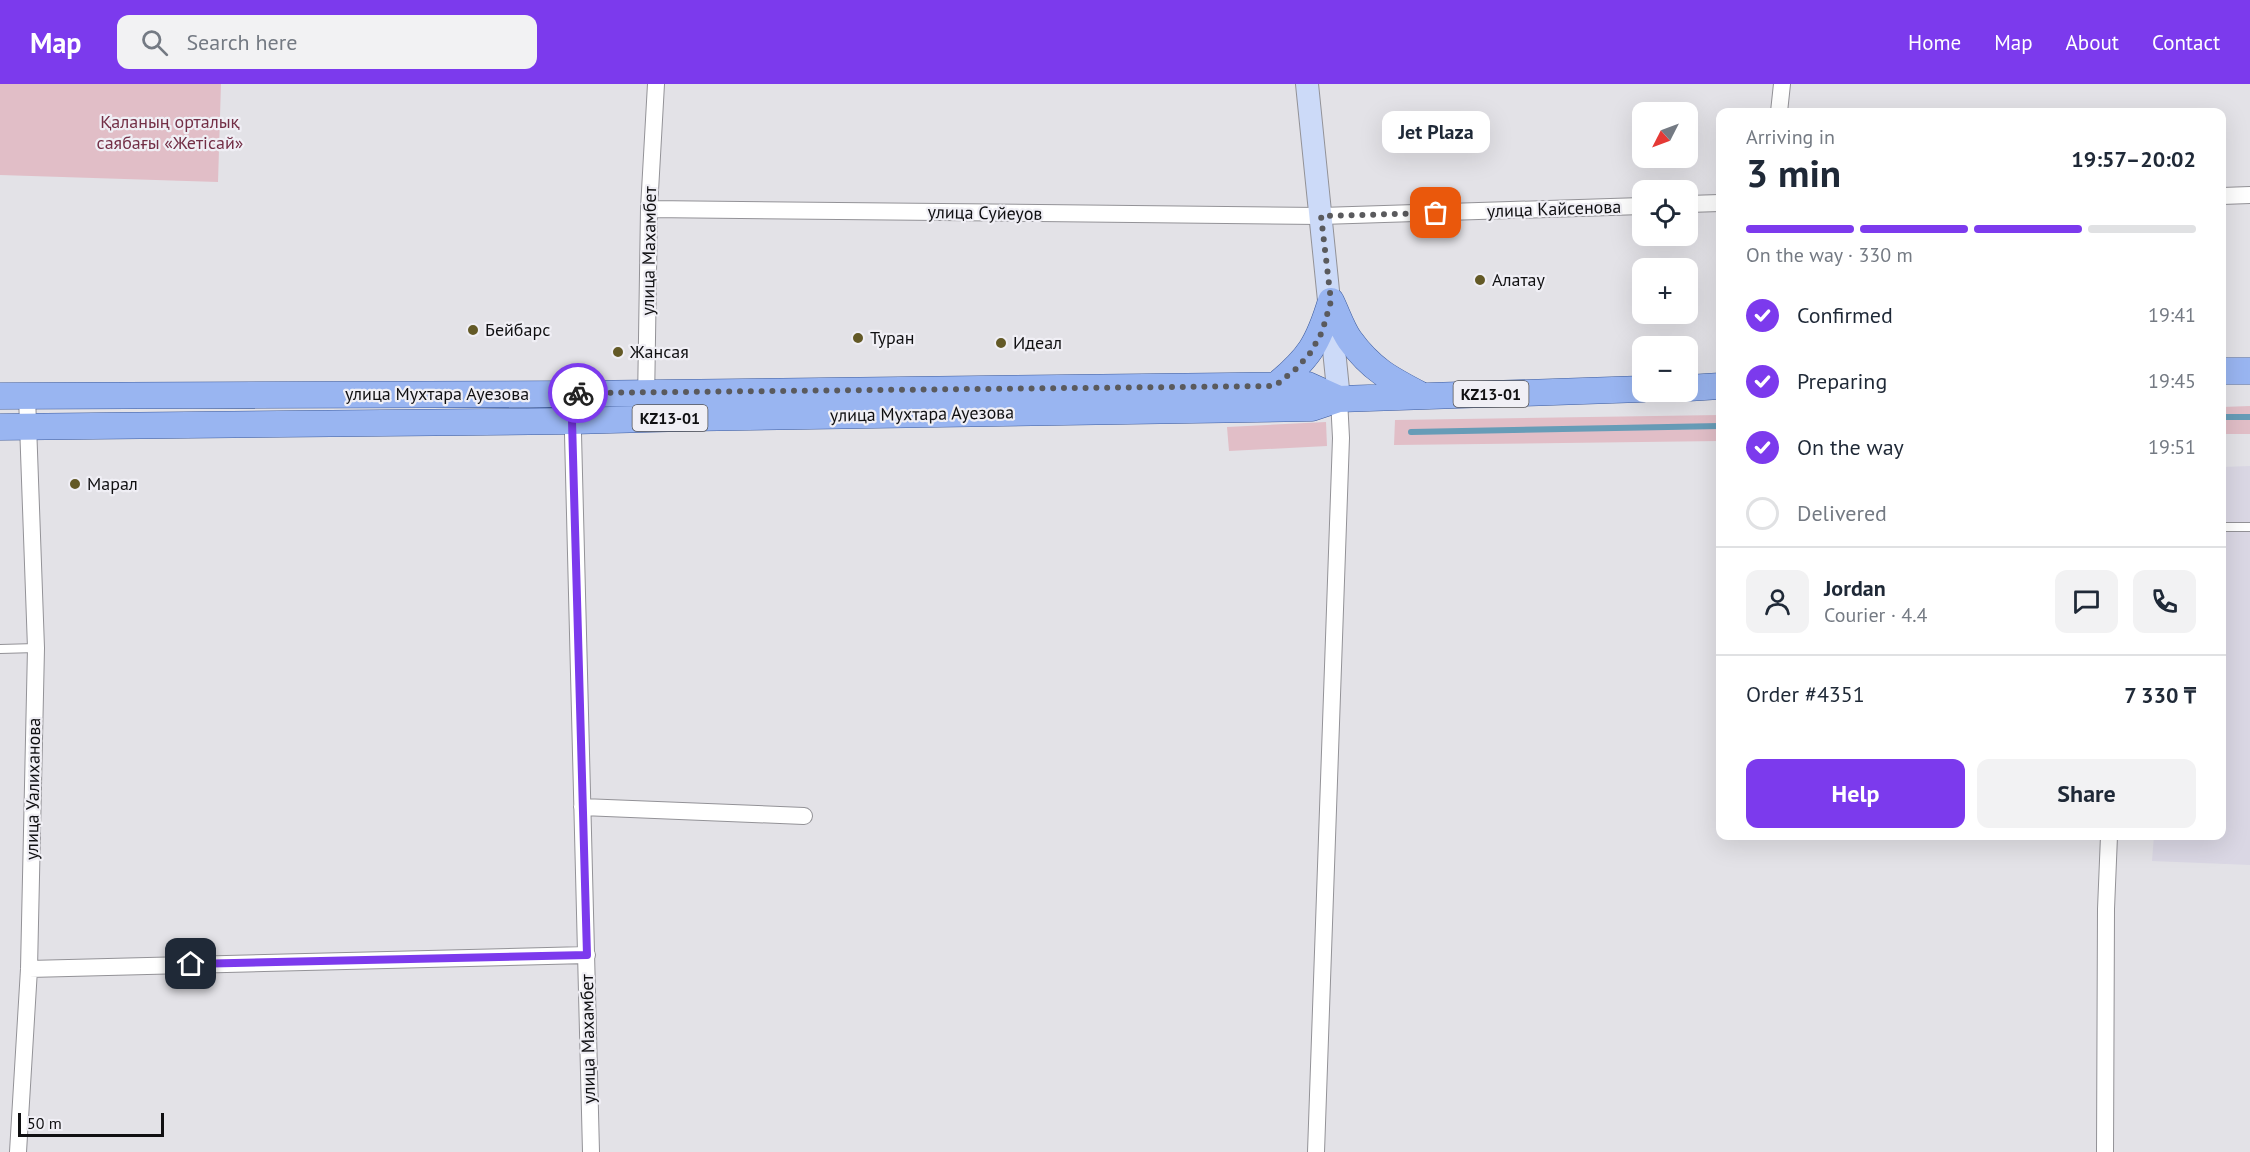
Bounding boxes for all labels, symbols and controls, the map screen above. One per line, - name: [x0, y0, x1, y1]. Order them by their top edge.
- search box: [117, 15, 537, 69]
- text: Map: [30, 24, 81, 61]
- icon: search: [138, 26, 171, 59]
- text: Search here: [186, 28, 297, 56]
- text: Home: [1908, 29, 1961, 56]
- text: Map: [1994, 29, 2033, 56]
- text: About: [2066, 29, 2119, 56]
- text: Contact: [2152, 29, 2220, 56]
- north arrow: [1632, 102, 1698, 168]
- map controls: [1632, 102, 1698, 402]
- park label: Қаланың орталық саябағы «Жетісай»: [97, 110, 243, 154]
- callout: Jet Plaza: [1382, 111, 1490, 153]
- text: Jet Plaza: [1398, 119, 1474, 145]
- text: Arriving in: [1746, 124, 1835, 150]
- text: 19:57–20:02: [2071, 145, 2196, 173]
- text: 3 min: [1746, 147, 1841, 198]
- button: locate: [1632, 180, 1698, 246]
- street label: улица Махамбет: [636, 185, 661, 316]
- pin: [1410, 187, 1461, 238]
- street label: улица Кайсенова: [1486, 195, 1622, 222]
- icon: bag: [1419, 196, 1452, 229]
- street label: улица Суйеуов: [927, 200, 1043, 225]
- text: On the way · 330 m: [1746, 242, 1913, 268]
- button: +: [1632, 258, 1698, 324]
- place label: Алатау: [1492, 268, 1545, 291]
- marker: Алатау: [1473, 273, 1487, 287]
- icon: check: [1746, 299, 1779, 332]
- text: Confirmed: [1797, 301, 1893, 329]
- text: 19:41: [2148, 302, 2196, 328]
- place label: Бейбарс: [485, 318, 550, 341]
- marker: Бейбарс: [466, 323, 480, 337]
- place label: Туран: [870, 326, 914, 349]
- marker: Туран: [851, 331, 865, 345]
- place label: Идеал: [1013, 331, 1062, 354]
- marker: Идеал: [994, 336, 1008, 350]
- button: −: [1632, 336, 1698, 402]
- place label: Жансая: [629, 340, 689, 363]
- marker: Жансая: [611, 345, 625, 359]
- courier: [548, 363, 608, 423]
- icon: check: [1746, 365, 1779, 398]
- text: Preparing: [1797, 367, 1887, 395]
- text: 19:45: [2148, 368, 2196, 394]
- icon: bike: [562, 377, 595, 410]
- road number: KZ13-01: [1454, 381, 1528, 407]
- street label: улица Мухтара Ауезова: [345, 382, 529, 405]
- street label: улица Мухтара Ауезова: [830, 400, 1014, 427]
- road number: KZ13-01: [632, 405, 708, 431]
- icon: check: [1746, 431, 1779, 464]
- text: On the way: [1797, 433, 1904, 461]
- text: 19:51: [2148, 434, 2196, 460]
- place label: Марал: [87, 472, 138, 495]
- marker: Марал: [68, 477, 82, 491]
- text: Delivered: [1797, 499, 1887, 527]
- button: person: [1746, 570, 1809, 633]
- button: chat: [2055, 570, 2118, 633]
- button: phone: [2133, 570, 2196, 633]
- text: Jordan: [1824, 574, 1886, 602]
- text: Courier · 4.4: [1824, 602, 1927, 628]
- text: Order #4351: [1746, 680, 1865, 708]
- text: 7 330 ₸: [2124, 681, 2196, 709]
- street label: улица Уалиханова: [20, 718, 45, 860]
- button: Help: [1746, 759, 1965, 828]
- button: Share: [1977, 759, 2196, 828]
- pin: [165, 938, 216, 989]
- icon: home: [174, 947, 207, 980]
- street label: улица Махамбет: [575, 973, 600, 1104]
- scale bar: [18, 1110, 164, 1138]
- text: 50 m: [27, 1113, 62, 1133]

